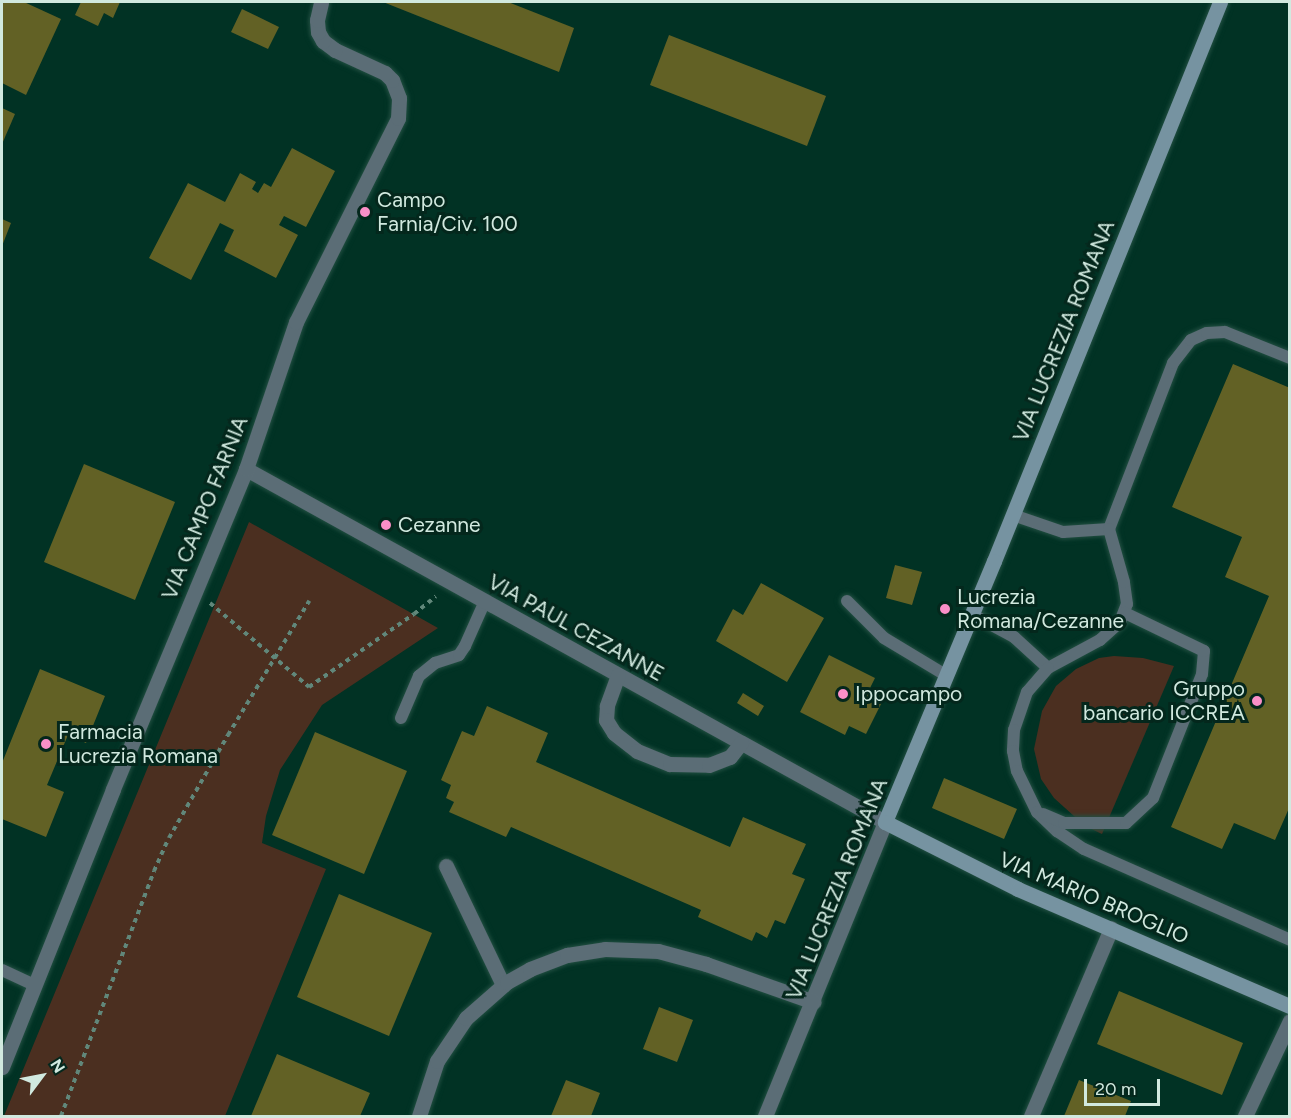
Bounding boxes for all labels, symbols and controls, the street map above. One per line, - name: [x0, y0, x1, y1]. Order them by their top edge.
- place label: Campo Farnia/Civ. 100: [377, 187, 518, 237]
- marker: Campo Farnia/Civ. 100: [358, 205, 372, 219]
- street label: VIA LUCREZIA ROMANA: [1008, 217, 1120, 445]
- street label: VIA CAMPO FARNIA: [157, 413, 253, 603]
- place label: Cezanne: [398, 512, 481, 538]
- marker: Cezanne: [379, 518, 393, 532]
- street label: VIA PAUL CEZANNE: [484, 569, 668, 687]
- place label: Lucrezia Romana/Cezanne: [957, 584, 1124, 634]
- marker: Lucrezia Romana/Cezanne: [938, 602, 952, 616]
- place label: Gruppo bancario ICCREA: [1083, 676, 1245, 726]
- place label: Ippocampo: [855, 681, 962, 707]
- marker: Ippocampo: [836, 687, 850, 701]
- marker: Gruppo bancario ICCREA: [1250, 694, 1264, 708]
- place label: Farmacia Lucrezia Romana: [58, 719, 218, 769]
- marker: Farmacia Lucrezia Romana: [39, 737, 53, 751]
- street label: VIA LUCREZIA ROMANA: [781, 775, 893, 1003]
- street label: VIA MARIO BROGLIO: [996, 847, 1192, 949]
- north arrow: [12, 1046, 72, 1106]
- text: N: [46, 1056, 69, 1076]
- scale bar: [1087, 1067, 1164, 1105]
- text: 20 m: [1095, 1078, 1136, 1100]

